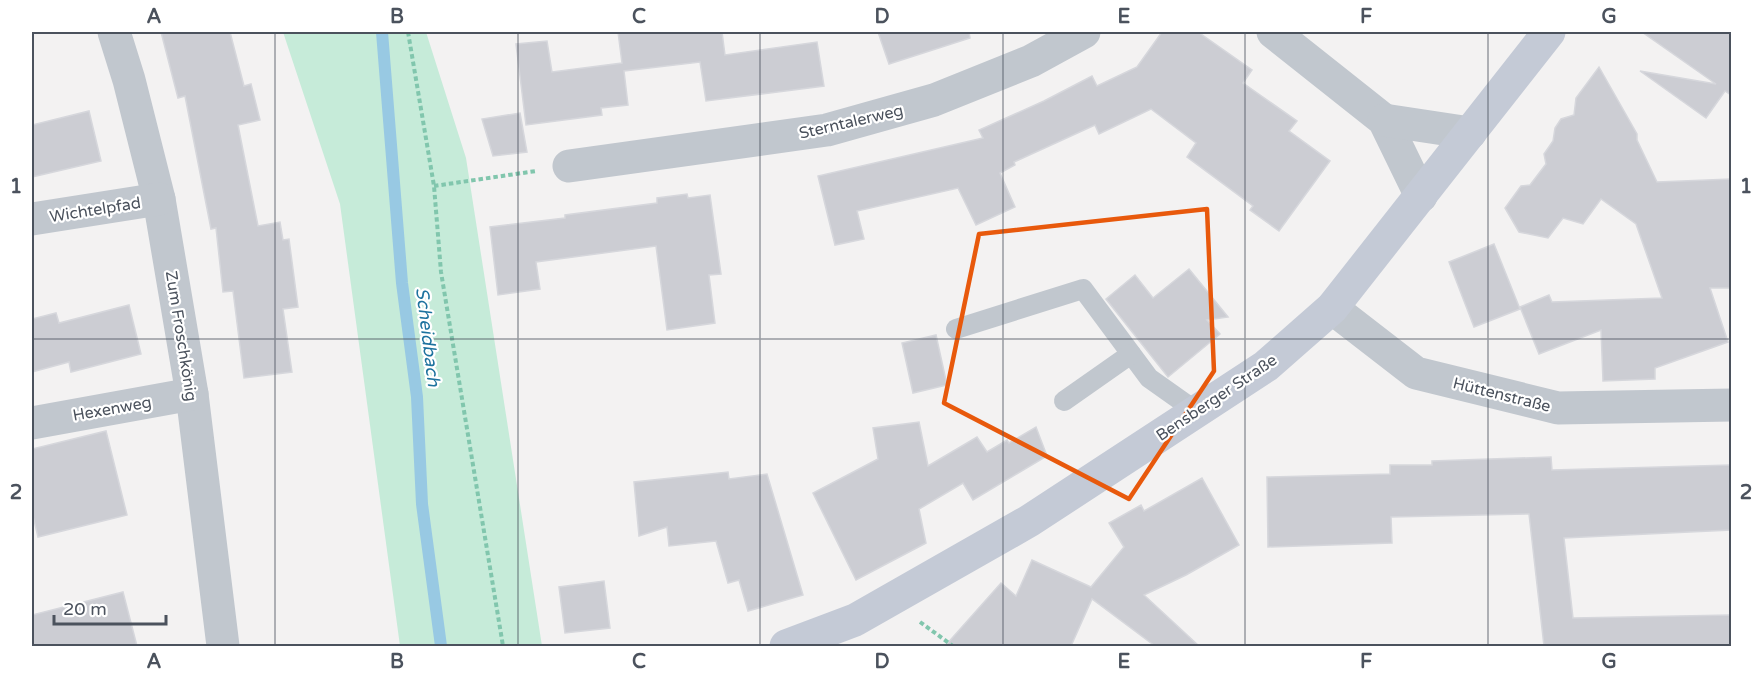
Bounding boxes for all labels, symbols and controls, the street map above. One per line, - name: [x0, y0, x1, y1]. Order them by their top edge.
- text: A: [147, 5, 162, 29]
- text: B: [390, 5, 404, 29]
- text: C: [632, 5, 646, 29]
- text: D: [874, 5, 890, 29]
- text: E: [1118, 5, 1131, 29]
- text: F: [1360, 5, 1372, 29]
- text: G: [1601, 5, 1617, 29]
- street label: Sterntalerweg: [797, 100, 905, 144]
- text: 1: [10, 175, 22, 199]
- text: 1: [1740, 175, 1752, 199]
- street label: Wichtelpfad: [48, 193, 142, 227]
- street label: Zum Froschkönig: [161, 270, 201, 403]
- water label: Scheidbach: [411, 286, 445, 389]
- street label: Bensberger Straße: [1152, 350, 1281, 446]
- street label: Hüttenstraße: [1451, 373, 1553, 417]
- street label: Hexenweg: [71, 392, 153, 426]
- text: 2: [10, 481, 22, 505]
- text: 2: [1740, 481, 1752, 505]
- scale bar: [54, 588, 166, 626]
- text: 20 m: [63, 598, 107, 620]
- text: A: [147, 650, 162, 674]
- text: B: [390, 650, 404, 674]
- text: C: [632, 650, 646, 674]
- text: D: [874, 650, 890, 674]
- text: E: [1118, 650, 1131, 674]
- text: F: [1360, 650, 1372, 674]
- text: G: [1601, 650, 1617, 674]

